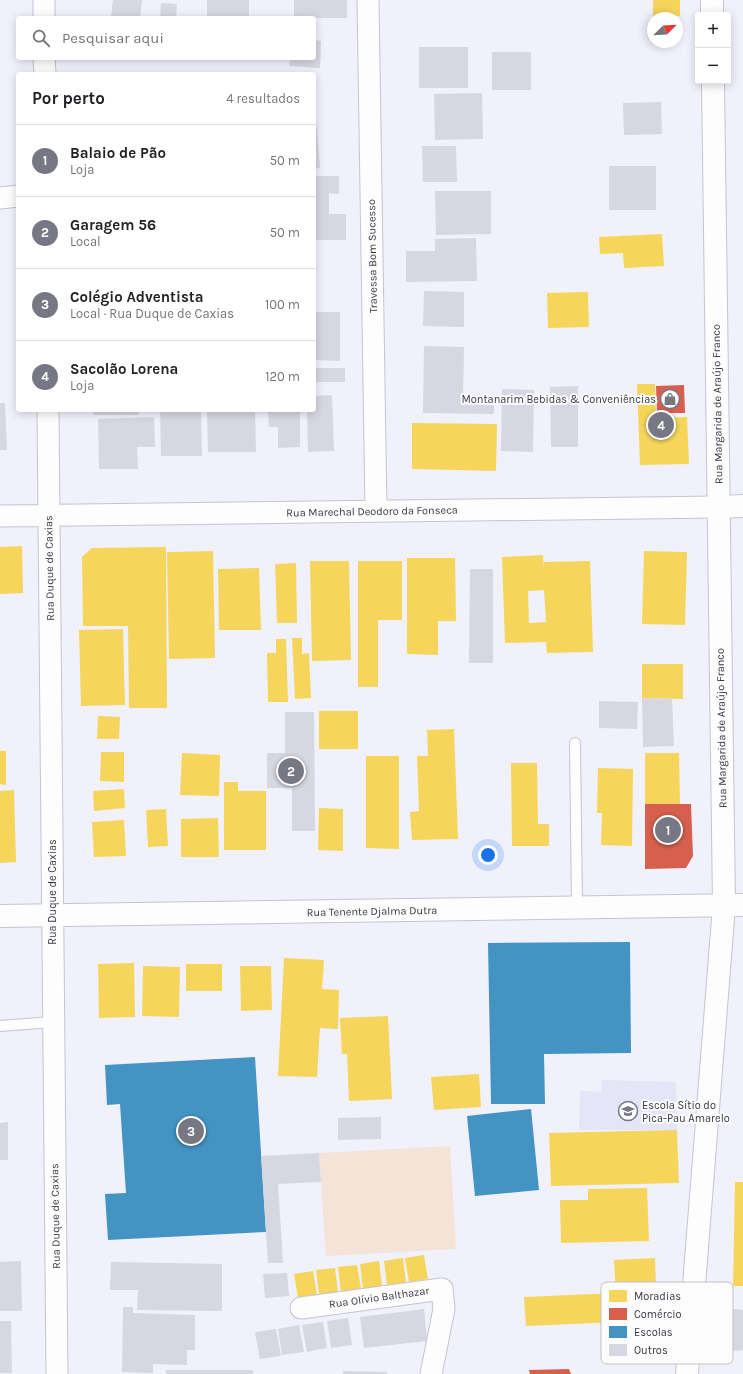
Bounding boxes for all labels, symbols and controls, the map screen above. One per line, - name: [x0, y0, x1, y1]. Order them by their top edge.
- north arrow: [647, 12, 683, 48]
- map controls: [695, 12, 731, 84]
- button: +: [695, 12, 731, 48]
- search box: [16, 16, 316, 60]
- icon: search: [30, 27, 52, 49]
- text: Pesquisar aqui: [62, 29, 164, 47]
- button: −: [695, 48, 731, 84]
- text: Por perto: [32, 88, 105, 108]
- text: 4 resultados: [226, 91, 300, 106]
- text: Balaio de Pão: [70, 144, 166, 162]
- text: 1: [43, 153, 47, 168]
- text: 50 m: [270, 153, 300, 168]
- text: Loja: [70, 162, 94, 177]
- street label: Travessa Bom Sucesso: [365, 199, 380, 313]
- text: Garagem 56: [70, 216, 156, 234]
- text: 2: [41, 225, 49, 240]
- text: 50 m: [270, 225, 300, 240]
- text: Local: [70, 234, 101, 249]
- text: Colégio Adventista: [70, 288, 204, 306]
- text: 3: [41, 297, 49, 312]
- text: 100 m: [265, 297, 300, 312]
- text: Local · Rua Duque de Caxias: [70, 306, 234, 321]
- street label: Rua Margarida de Araújo Franco: [710, 324, 725, 484]
- text: Sacolão Lorena: [70, 360, 178, 378]
- text: 4: [41, 369, 49, 384]
- text: 120 m: [265, 369, 300, 384]
- text: Loja: [70, 378, 94, 393]
- shop icon: Montanarim Bebidas & Conveniências: [659, 388, 681, 410]
- place label: Montanarim Bebidas & Conveniências: [462, 393, 656, 406]
- pin: 4: [648, 410, 674, 440]
- street label: Rua Marechal Deodoro da Fonseca: [286, 504, 458, 519]
- street label: Rua Duque de Caxias: [42, 515, 57, 621]
- street label: Rua Margarida de Araújo Franco: [714, 648, 729, 808]
- pin: 2: [278, 756, 304, 786]
- pin: 1: [655, 815, 681, 845]
- street label: Rua Duque de Caxias: [46, 839, 59, 945]
- your location: [478, 845, 498, 865]
- street label: Rua Tenente Djalma Dutra: [307, 904, 437, 919]
- place label: Escola Sítio do Pica-Pau Amarelo: [642, 1099, 730, 1125]
- school or university icon: Escola Sítio do Pica-Pau Amarelo: [617, 1100, 639, 1122]
- pin: 3: [178, 1116, 204, 1146]
- street label: Rua Duque de Caxias: [48, 1163, 63, 1269]
- legend: [601, 1282, 733, 1364]
- street label: Rua Olívio Balthazar: [328, 1284, 430, 1311]
- text: Moradias: [634, 1290, 681, 1303]
- text: Comércio: [634, 1308, 682, 1321]
- text: Escolas: [634, 1326, 673, 1339]
- text: Outros: [634, 1344, 668, 1357]

